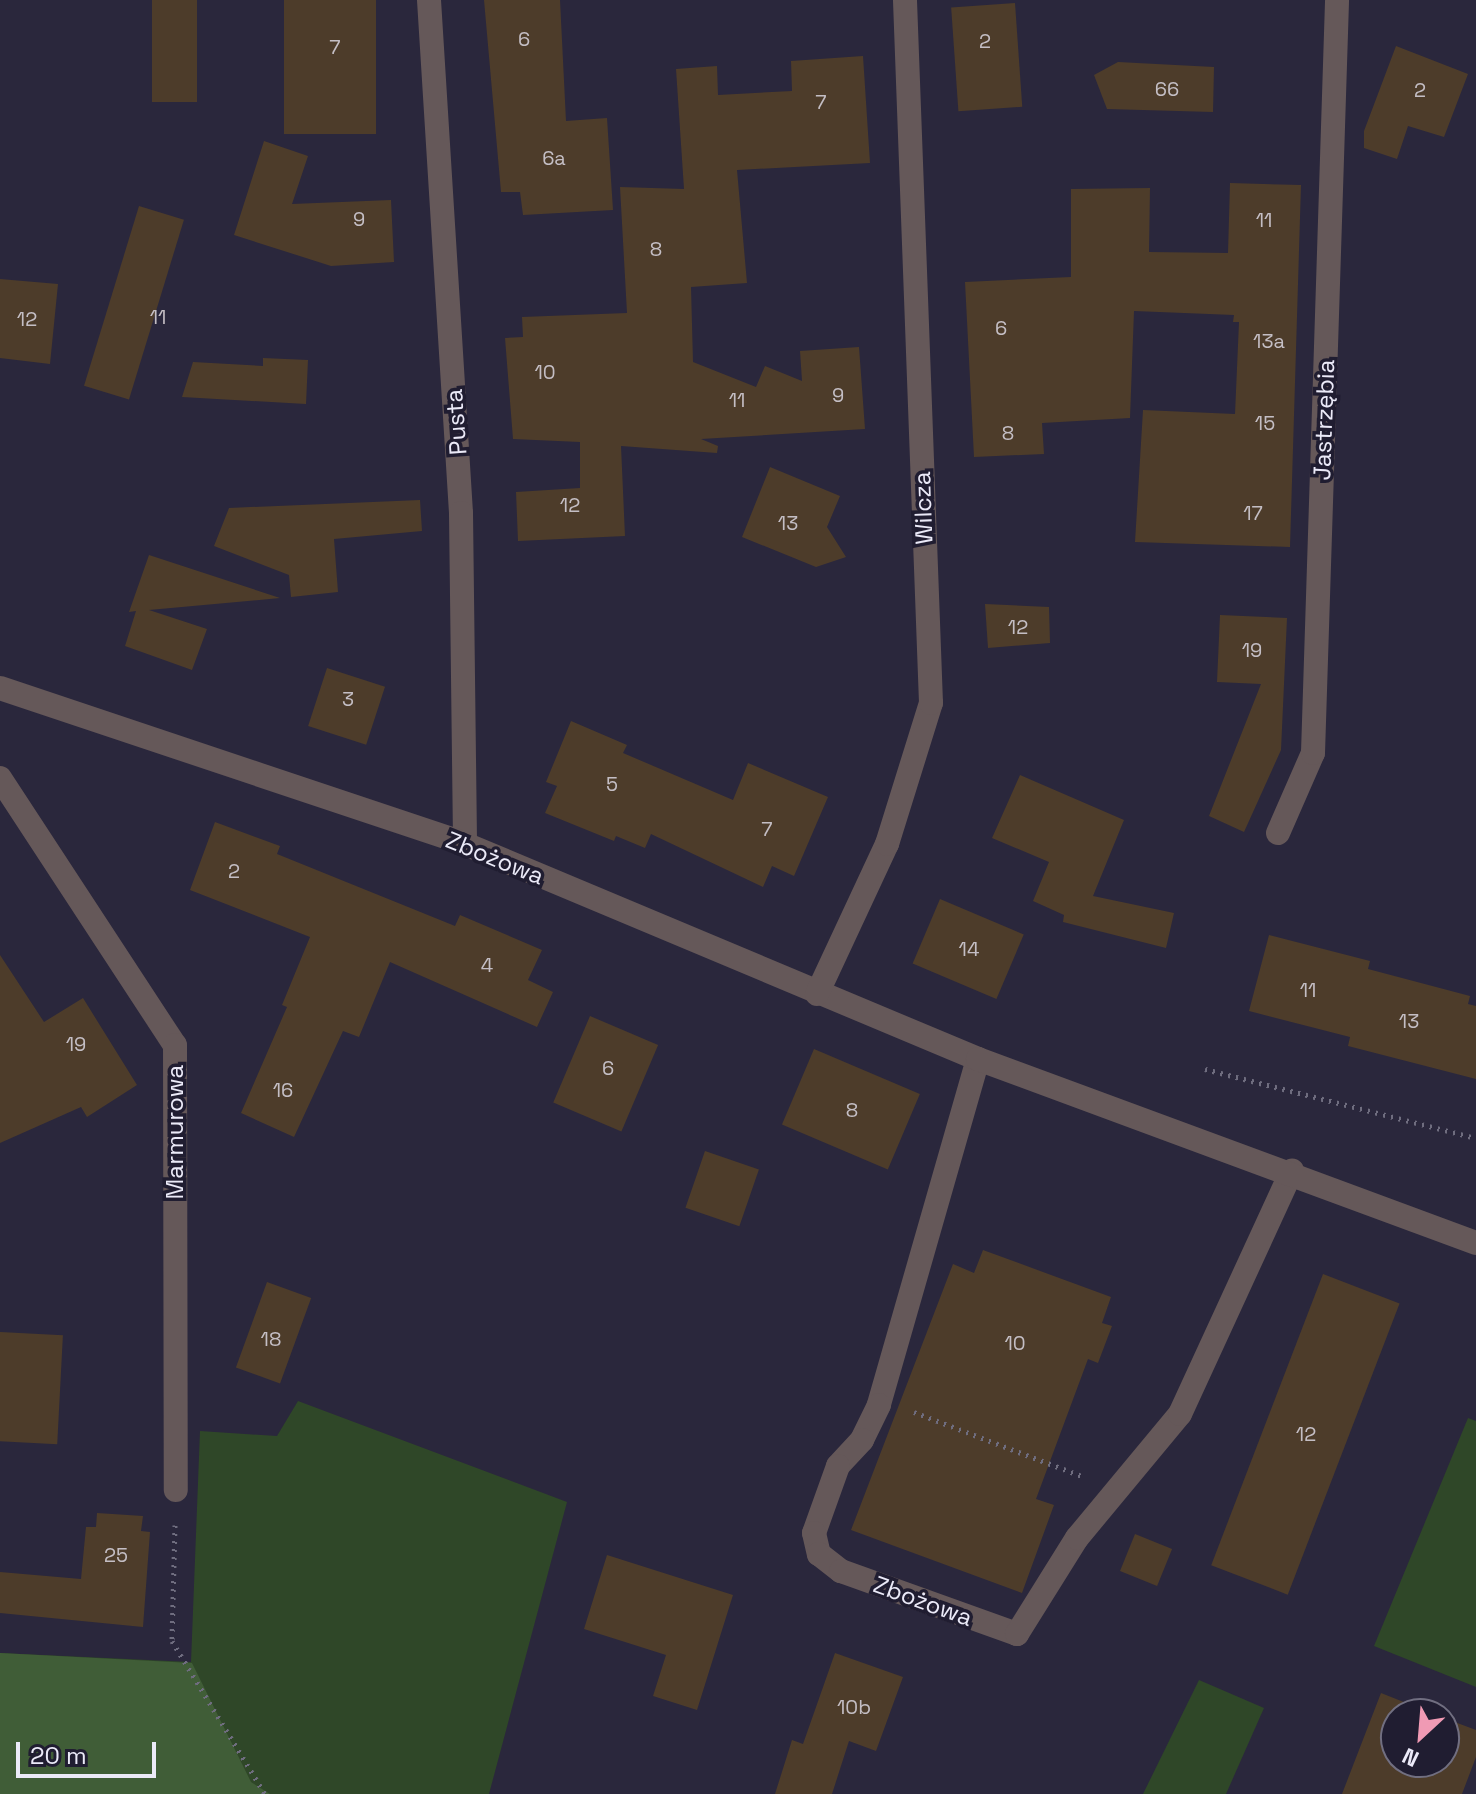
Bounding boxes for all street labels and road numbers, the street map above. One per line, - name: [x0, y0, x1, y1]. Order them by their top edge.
- street label: Jastrzębia: [1307, 359, 1341, 481]
- street label: Pusta: [439, 388, 473, 456]
- street label: Wilcza: [907, 471, 939, 545]
- street label: Zbożowa: [442, 825, 548, 891]
- street label: Marmurowa: [161, 1065, 189, 1199]
- street label: Zbożowa: [870, 1570, 976, 1632]

